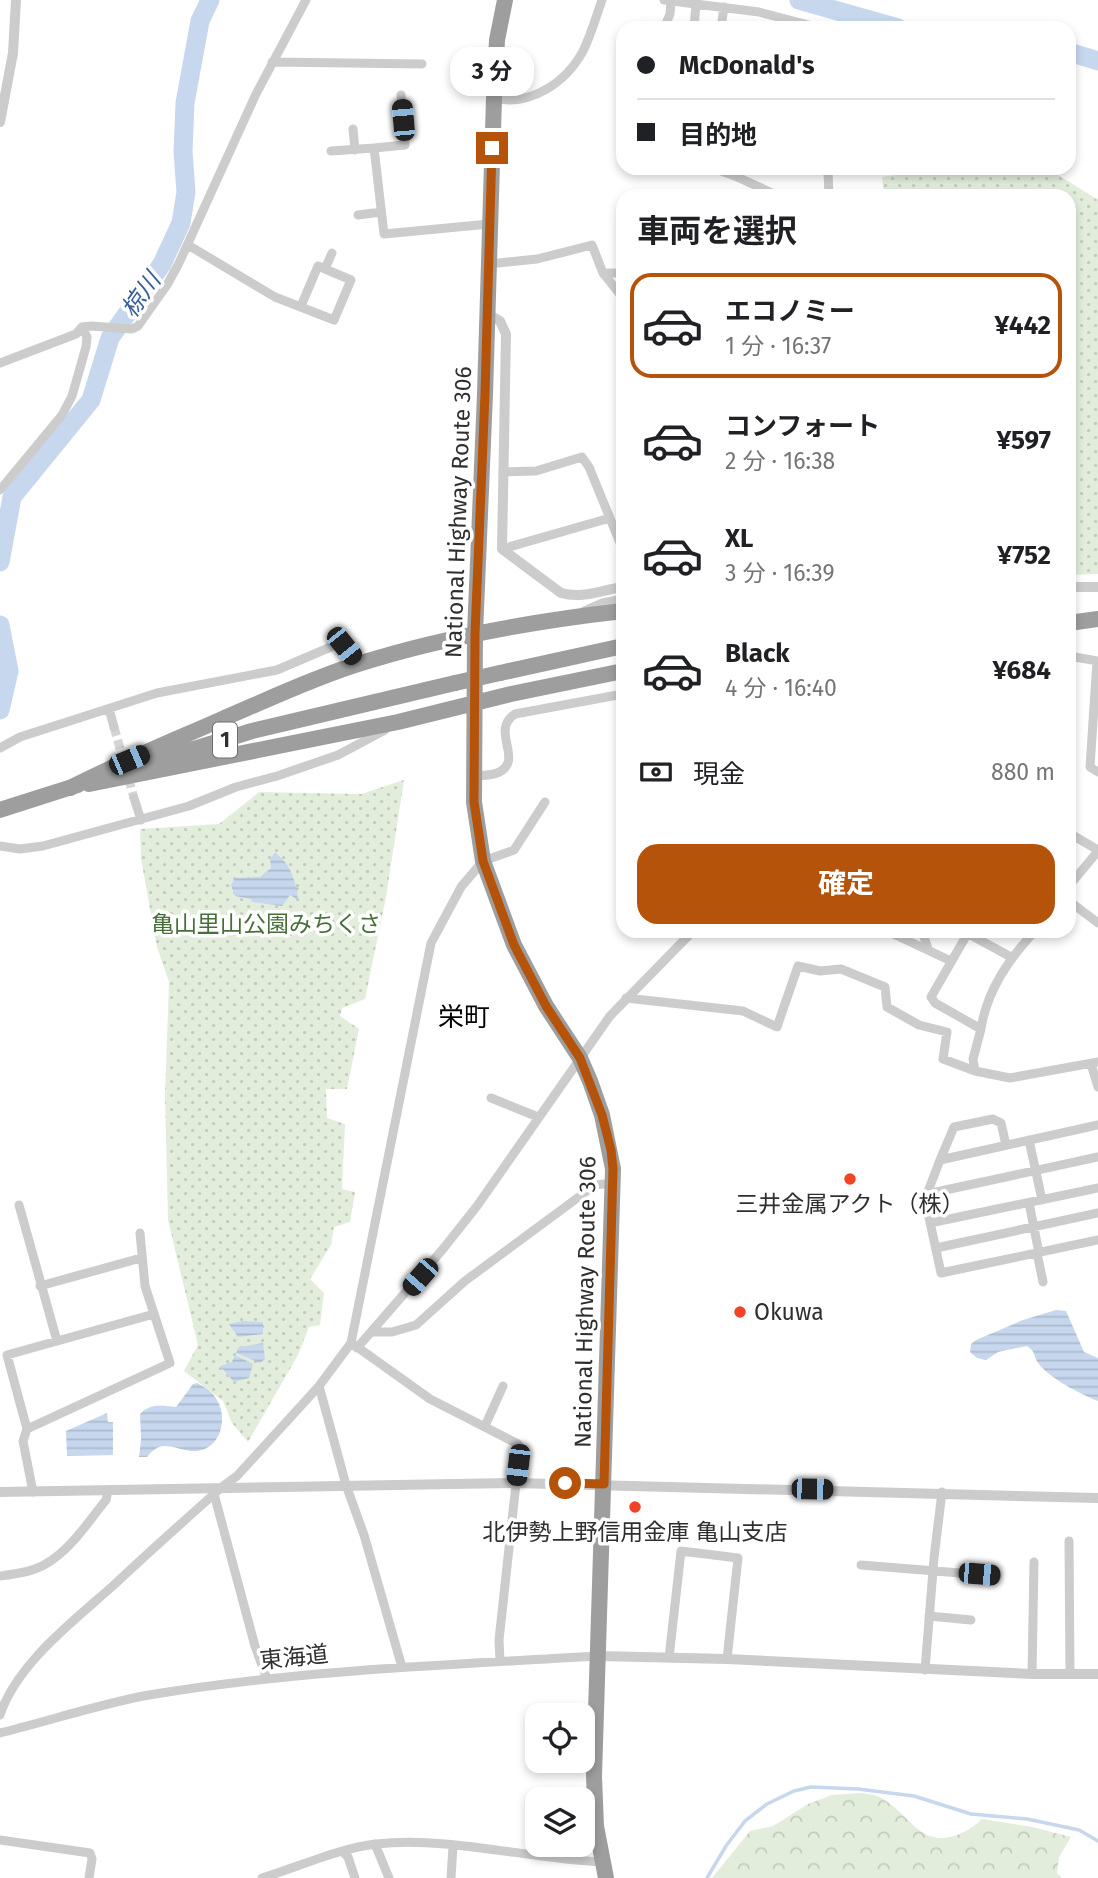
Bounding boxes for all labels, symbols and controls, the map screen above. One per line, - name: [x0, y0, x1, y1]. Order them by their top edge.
- callout: 3 分: [450, 46, 534, 96]
- text: McDonald's: [679, 50, 815, 81]
- text: 3 分: [472, 57, 512, 85]
- car: [391, 98, 416, 142]
- text: 目的地: [679, 120, 757, 151]
- route end: [476, 132, 508, 164]
- text: 車両を選択: [637, 212, 797, 250]
- water label: 椋川: [116, 265, 168, 323]
- icon: car: [641, 294, 704, 357]
- text: エコノミー: [725, 296, 855, 327]
- text: ¥442: [994, 310, 1051, 341]
- text: 1 分 · 16:37: [725, 332, 831, 360]
- street label: National Highway Route 306: [439, 366, 477, 658]
- icon: car: [641, 409, 704, 472]
- text: コンフォート: [725, 411, 880, 442]
- text: ¥597: [997, 425, 1051, 456]
- text: 2 分 · 16:38: [725, 447, 835, 475]
- text: XL: [725, 523, 753, 554]
- icon: car: [641, 524, 704, 587]
- text: ¥752: [997, 540, 1051, 571]
- text: 3 分 · 16:39: [725, 559, 835, 587]
- car: [323, 623, 366, 669]
- text: Black: [725, 638, 790, 669]
- icon: car: [641, 639, 704, 702]
- text: ¥684: [993, 655, 1051, 686]
- text: 4 分 · 16:40: [725, 674, 837, 702]
- road number: 1: [213, 722, 237, 758]
- car: [106, 742, 153, 778]
- icon: cash: [637, 753, 675, 791]
- text: 880 m: [991, 758, 1055, 786]
- text: 現金: [693, 759, 745, 790]
- button: 確定: [637, 844, 1055, 924]
- park label: 亀山里山公園みちくさ: [151, 910, 381, 938]
- district label: 栄町: [438, 1002, 490, 1033]
- street label: National Highway Route 306: [568, 1156, 602, 1448]
- marker: 三井金属アクト（株）: [842, 1171, 858, 1187]
- place label: 三井金属アクト（株）: [736, 1190, 964, 1218]
- car: [399, 1254, 442, 1300]
- place label: Okuwa: [754, 1298, 824, 1326]
- marker: Okuwa: [732, 1304, 748, 1320]
- car: [506, 1443, 531, 1487]
- route start: [549, 1467, 581, 1499]
- car: [791, 1478, 834, 1500]
- marker: 北伊勢上野信用金庫 亀山支店: [627, 1499, 643, 1515]
- place label: 北伊勢上野信用金庫 亀山支店: [482, 1518, 788, 1546]
- car: [958, 1562, 1001, 1586]
- street label: 東海道: [258, 1639, 330, 1675]
- map controls: [525, 1703, 595, 1857]
- button: locate: [525, 1703, 595, 1773]
- button: layers: [525, 1787, 595, 1857]

